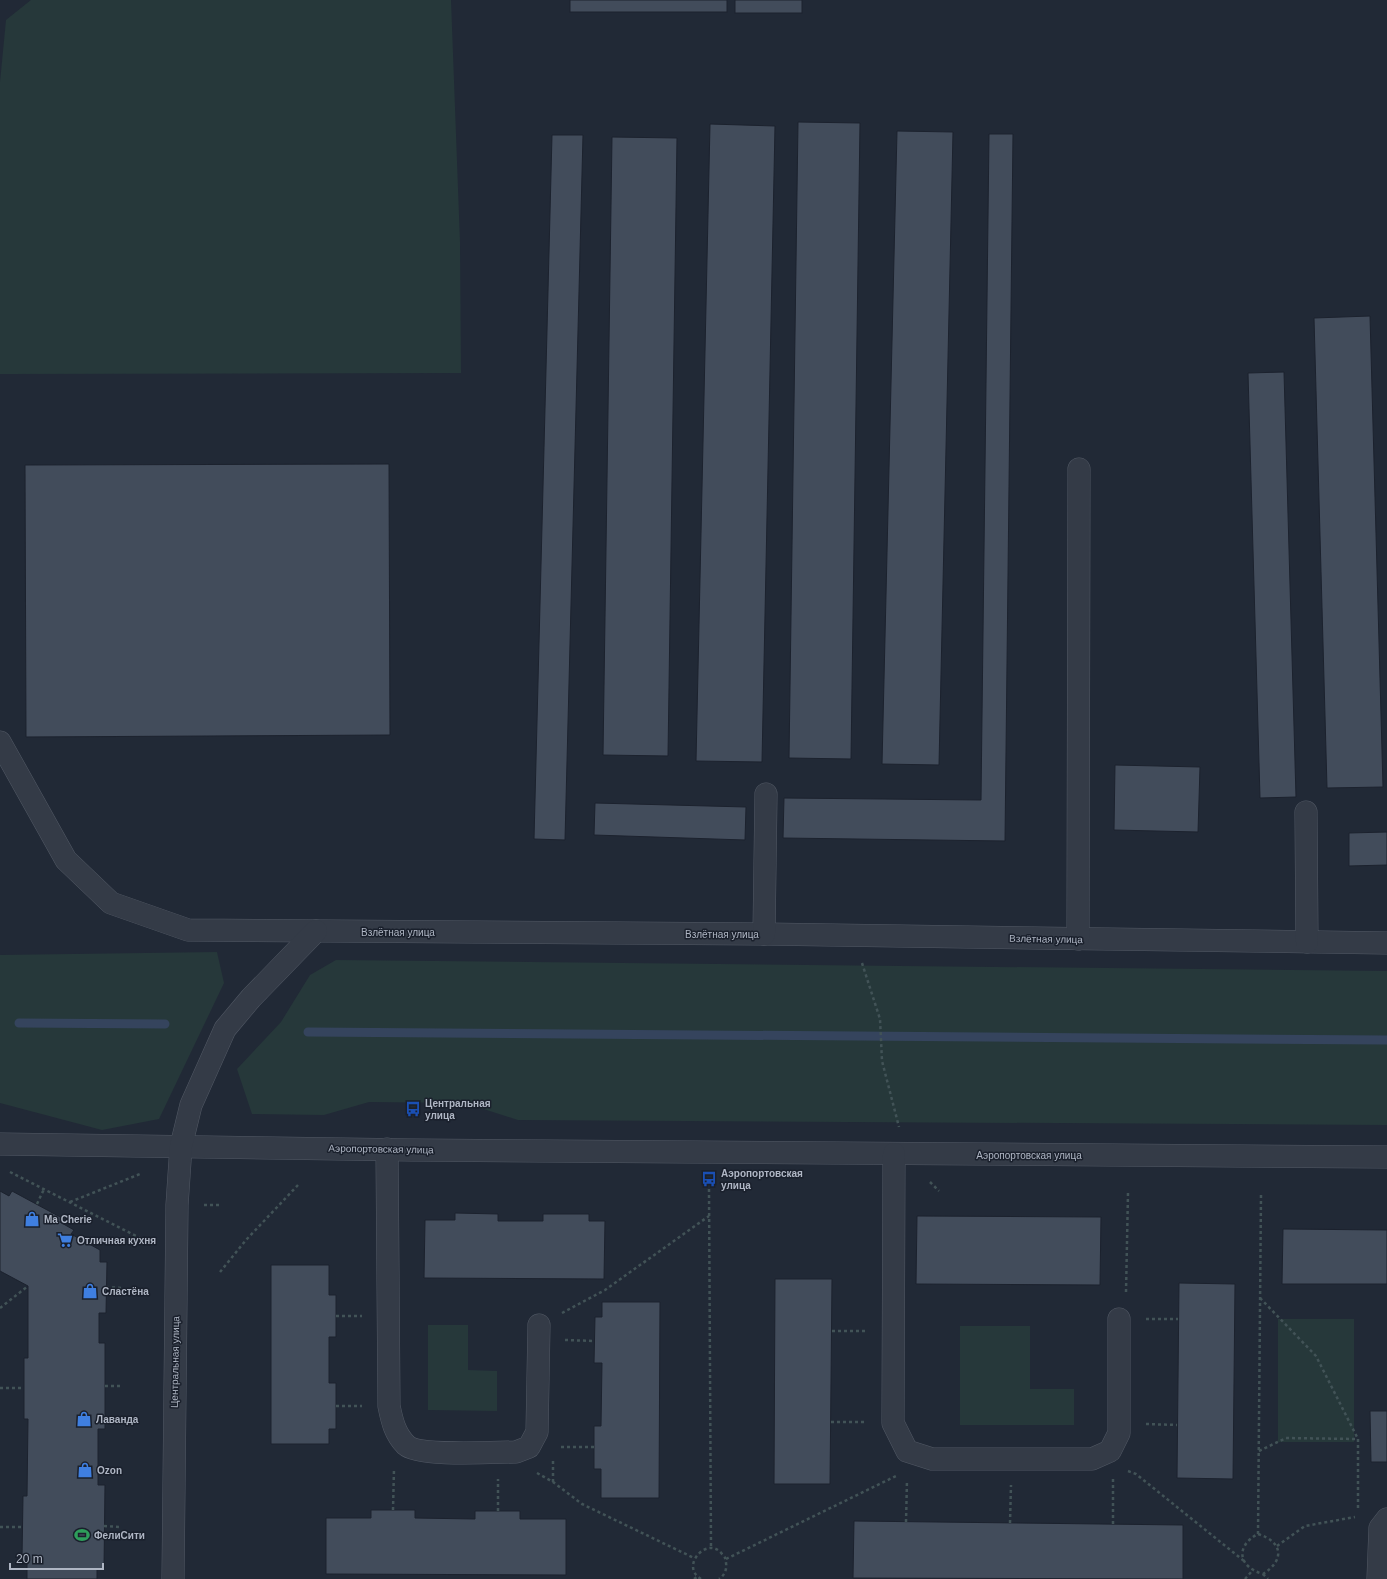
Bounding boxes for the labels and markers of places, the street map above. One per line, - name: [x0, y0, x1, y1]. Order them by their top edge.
- place label: Центральная улица: [425, 1098, 491, 1121]
- bus stop icon: Центральная улица: [404, 1100, 422, 1118]
- place label: Аэропортовская улица: [721, 1168, 803, 1191]
- bus stop icon: Аэропортовская улица: [700, 1170, 718, 1188]
- shop icon: Ma Cherie: [23, 1210, 41, 1228]
- place label: Ma Cherie: [44, 1214, 92, 1225]
- supermarket icon: Отличная кухня: [56, 1231, 74, 1249]
- place label: Отличная кухня: [77, 1235, 156, 1246]
- shop icon: Сластёна: [81, 1282, 99, 1300]
- place label: Сластёна: [102, 1286, 149, 1297]
- shop icon: Лаванда: [75, 1410, 93, 1428]
- place label: Лаванда: [96, 1414, 139, 1425]
- shop icon: Ozon: [76, 1461, 94, 1479]
- place label: Ozon: [97, 1465, 122, 1476]
- sports icon: ФелиСити: [73, 1526, 91, 1544]
- place label: ФелиСити: [94, 1530, 145, 1541]

